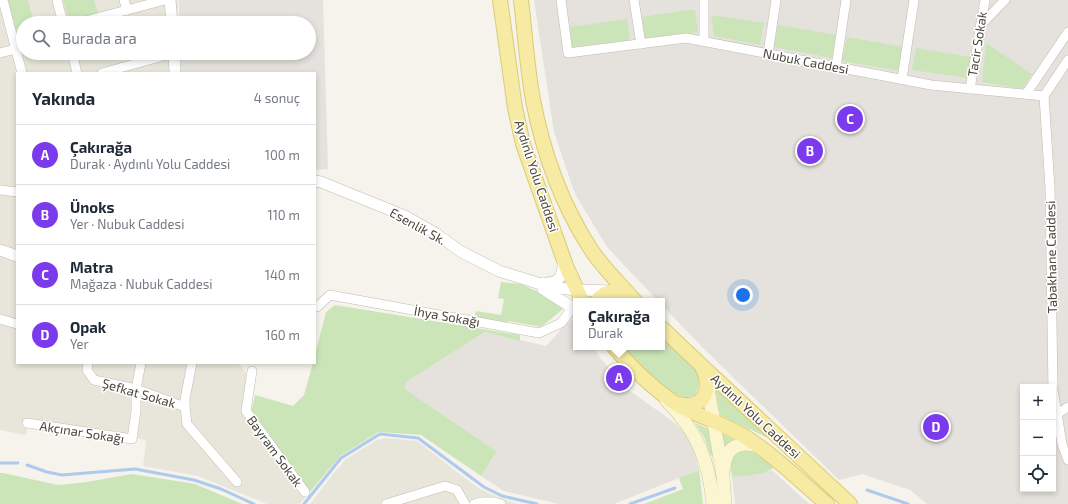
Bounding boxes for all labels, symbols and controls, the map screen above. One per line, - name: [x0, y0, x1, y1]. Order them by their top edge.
- street label: Tacir Sokak: [964, 10, 990, 78]
- search box: [16, 16, 316, 60]
- icon: search: [30, 27, 52, 49]
- text: Burada ara: [62, 29, 137, 47]
- street label: Nubuk Caddesi: [762, 45, 850, 77]
- text: Yakında: [32, 88, 95, 108]
- text: 4 sonuç: [254, 90, 300, 106]
- pin: C: [837, 104, 863, 134]
- street label: Aydınlı Yolu Caddesi: [511, 118, 563, 234]
- pin: B: [797, 136, 823, 166]
- text: Çakırağa: [70, 138, 132, 156]
- text: A: [41, 147, 49, 163]
- text: 100 m: [265, 147, 300, 163]
- text: Durak · Aydınlı Yolu Caddesi: [70, 156, 230, 172]
- text: Ünoks: [70, 198, 115, 216]
- street label: Tabakhane Caddesi: [1042, 200, 1060, 314]
- street label: Esenlik Sk.: [387, 204, 449, 248]
- text: B: [41, 207, 49, 223]
- text: 110 m: [268, 207, 300, 223]
- text: Yer · Nubuk Caddesi: [70, 216, 184, 232]
- text: Matra: [70, 258, 113, 276]
- text: C: [41, 267, 49, 283]
- text: 140 m: [265, 267, 300, 283]
- text: Mağaza · Nubuk Caddesi: [70, 276, 213, 292]
- your location: [733, 285, 753, 305]
- popup: [573, 298, 665, 350]
- street label: İhya Sokağı: [413, 302, 481, 330]
- text: Çakırağa: [588, 307, 650, 325]
- text: Opak: [70, 318, 106, 336]
- text: Durak: [588, 325, 623, 341]
- text: D: [41, 327, 49, 343]
- text: 160 m: [265, 327, 300, 343]
- text: Yer: [70, 336, 89, 352]
- pin: A: [606, 363, 632, 393]
- street label: Aydınlı Yolu Caddesi: [708, 370, 804, 462]
- street label: Şefkat Sokak: [100, 375, 178, 412]
- map controls: [1020, 384, 1056, 492]
- button: +: [1020, 384, 1056, 420]
- street label: Bayram Sokak: [244, 412, 306, 490]
- pin: D: [923, 412, 949, 442]
- street label: Akçınar Sokağı: [38, 417, 126, 448]
- button: −: [1020, 420, 1056, 456]
- button: locate: [1020, 456, 1056, 492]

